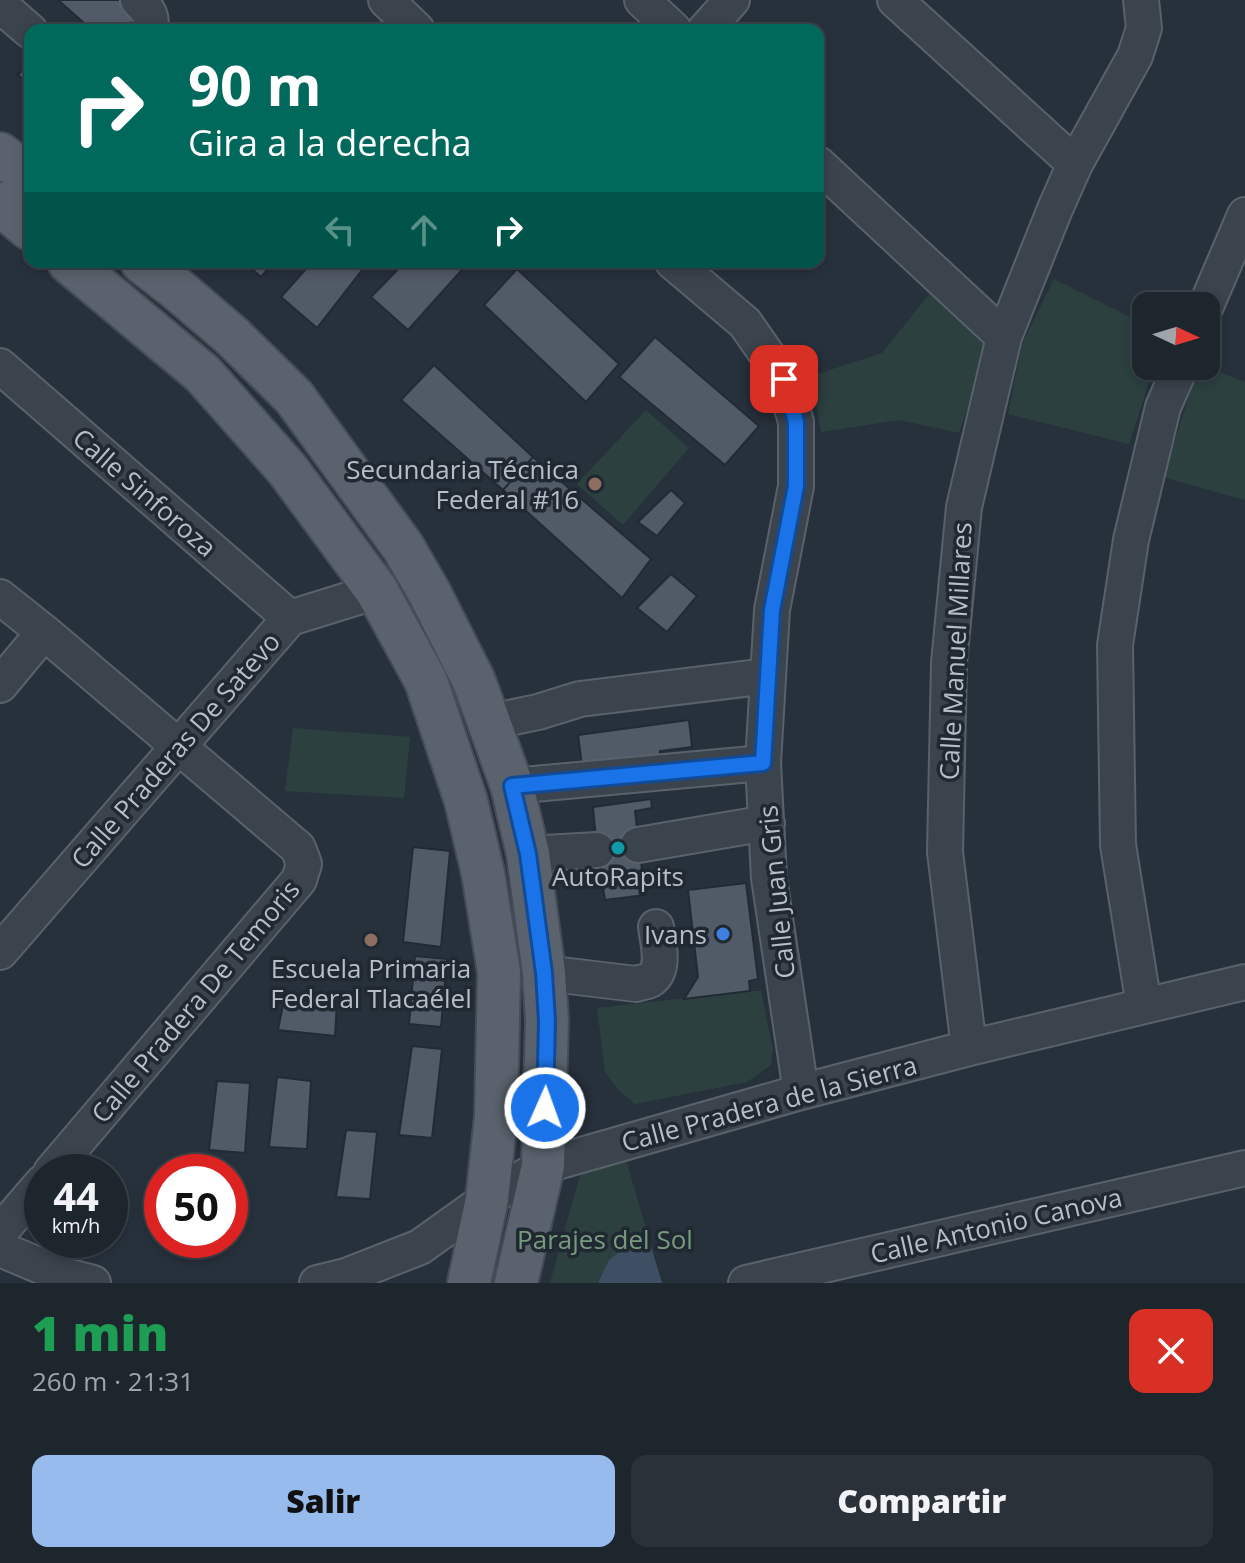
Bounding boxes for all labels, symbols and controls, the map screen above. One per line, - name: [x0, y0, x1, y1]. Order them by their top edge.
- text: 90 m: [188, 46, 322, 122]
- icon: right: [56, 56, 160, 160]
- text: Gira a la derecha: [188, 118, 472, 167]
- icon: left: [318, 208, 362, 252]
- icon: ahead: [402, 208, 446, 252]
- icon: right: [486, 208, 530, 252]
- north arrow: [1132, 292, 1220, 380]
- map controls: [1132, 292, 1220, 380]
- pin: [750, 345, 818, 413]
- icon: arrive: [762, 357, 806, 401]
- street label: Calle Sinforoza: [66, 420, 224, 564]
- place label: Secundaria Técnica Federal #16: [346, 451, 579, 517]
- marker: Secundaria Técnica Federal #16: [586, 475, 604, 493]
- street label: Calle Manuel Millares: [930, 521, 980, 781]
- street label: Calle Praderas De Satevo: [62, 624, 288, 876]
- street label: Calle Juan Gris: [749, 804, 803, 980]
- marker: AutoRapits: [609, 839, 627, 857]
- place label: AutoRapits: [552, 858, 684, 894]
- street label: Calle Pradera De Temoris: [83, 872, 307, 1130]
- place label: Ivans: [644, 916, 707, 952]
- marker: Ivans: [714, 925, 732, 943]
- marker: Escuela Primaria Federal Tlacaélel: [362, 931, 380, 949]
- place label: Escuela Primaria Federal Tlacaélel: [270, 950, 472, 1016]
- street label: Calle Pradera de la Sierra: [617, 1046, 921, 1160]
- position arrow: [503, 1066, 587, 1150]
- speed limit sign: 50: [144, 1154, 248, 1258]
- text: 44: [53, 1168, 99, 1223]
- street label: Calle Antonio Canova: [867, 1179, 1125, 1271]
- text: km/h: [52, 1212, 100, 1239]
- park label: Parajes del Sol: [517, 1221, 693, 1257]
- text: 1 min: [32, 1300, 168, 1365]
- button: close: [1129, 1309, 1213, 1393]
- text: 260 m · 21:31: [32, 1363, 194, 1399]
- button: Salir: [32, 1455, 615, 1547]
- button: Compartir: [631, 1455, 1213, 1547]

